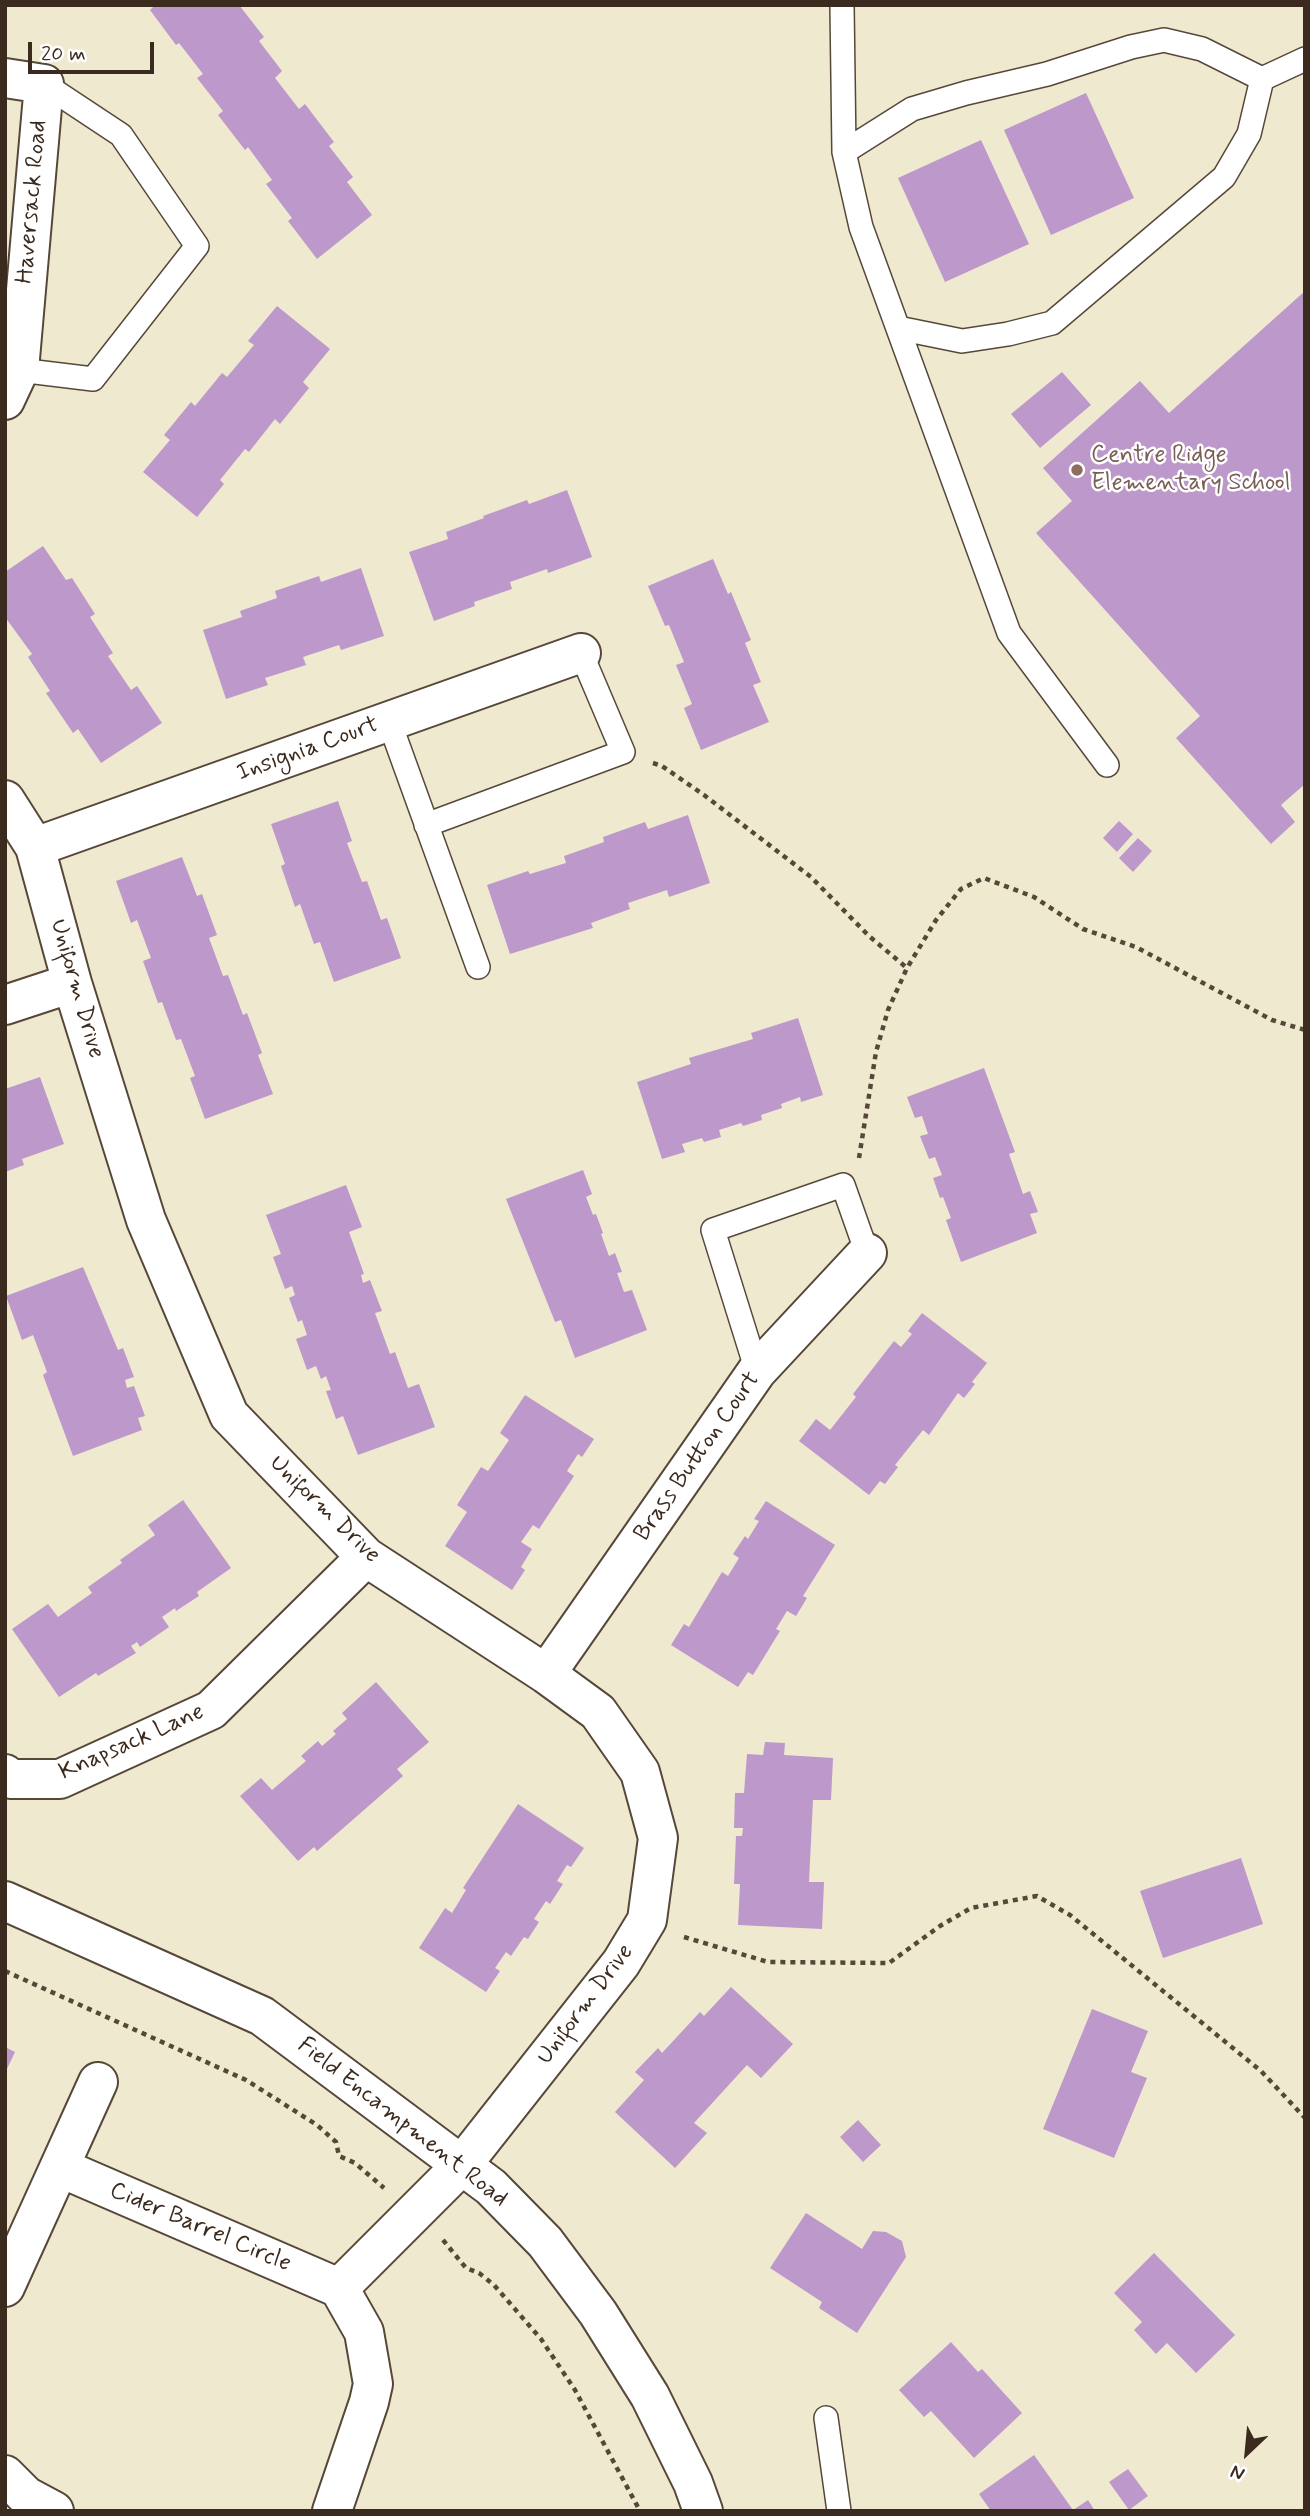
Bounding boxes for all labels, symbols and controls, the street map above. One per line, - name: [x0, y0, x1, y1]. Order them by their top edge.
- scale bar: [32, 28, 158, 72]
- text: 20 m: [41, 40, 86, 68]
- street label: Haversack Road: [12, 119, 54, 285]
- place label: Centre Ridge Elementary School: [1091, 442, 1290, 498]
- marker: Centre Ridge Elementary School: [1069, 462, 1085, 478]
- street label: Insignia Court: [233, 711, 383, 789]
- street label: Uniform Drive: [42, 916, 110, 1062]
- street label: Brass Button Court: [629, 1367, 767, 1547]
- street label: Uniform Drive: [262, 1450, 386, 1570]
- street label: Knapsack Lane: [55, 1698, 209, 1788]
- street label: Uniform Drive: [531, 1939, 641, 2071]
- street label: Field Encampment Road: [291, 2032, 513, 2214]
- street label: Cider Barrel Circle: [105, 2177, 295, 2279]
- north arrow: [1212, 2418, 1282, 2488]
- text: N: [1226, 2458, 1249, 2486]

